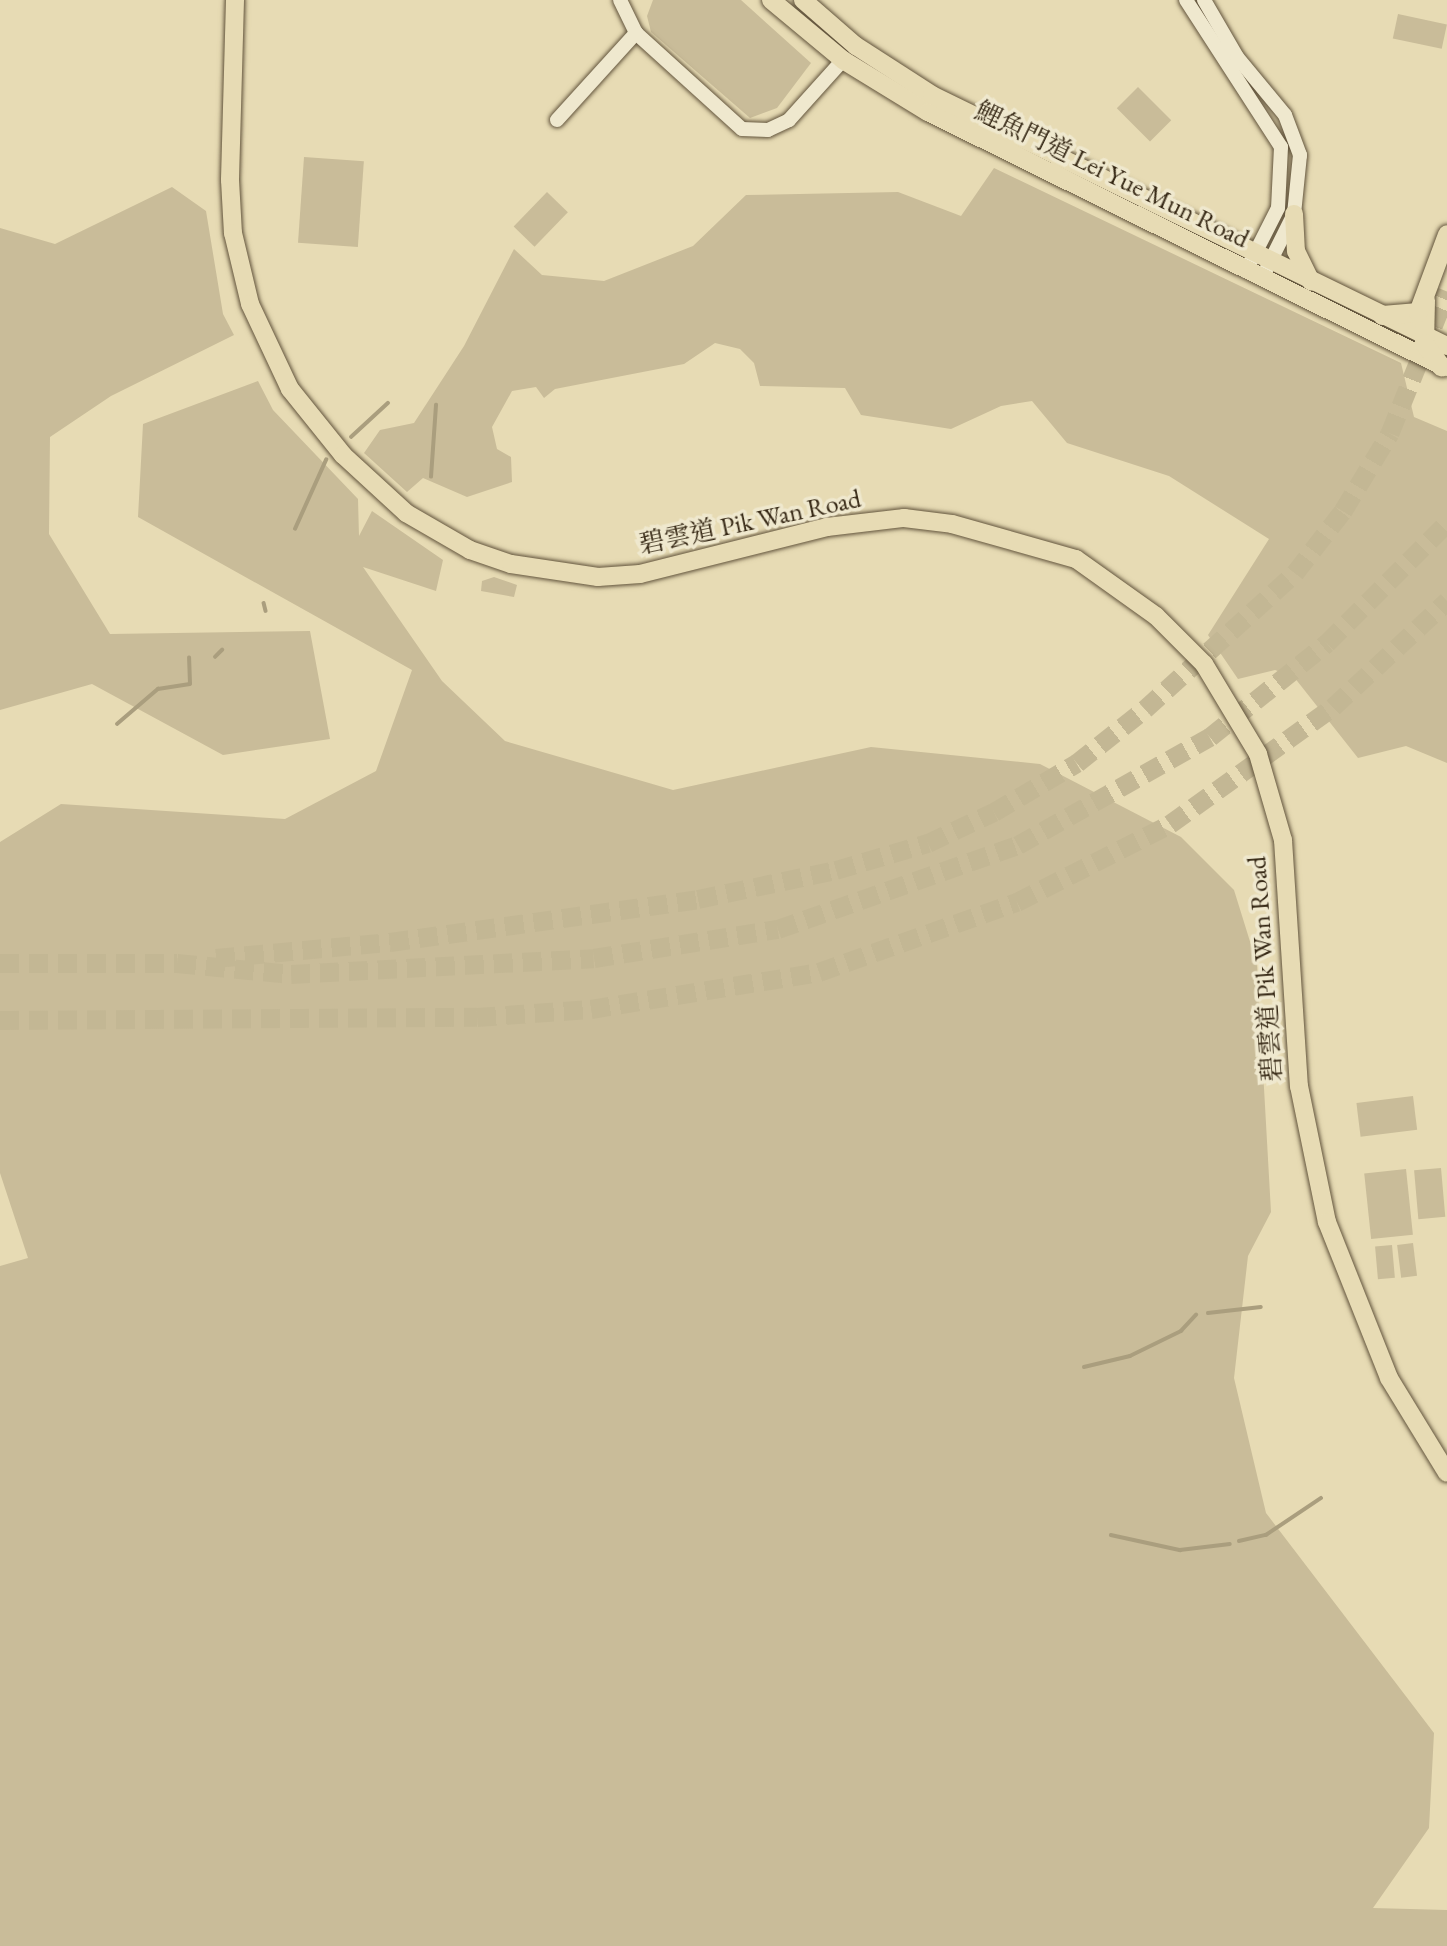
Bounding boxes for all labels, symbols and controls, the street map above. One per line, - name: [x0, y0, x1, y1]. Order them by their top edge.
- street label: 鯉魚門道 Lei Yue Mun Road: [970, 95, 1254, 255]
- street label: 碧雲道 Pik Wan Road: [636, 483, 864, 561]
- street label: 碧雲道 Pik Wan Road: [1242, 855, 1288, 1083]

